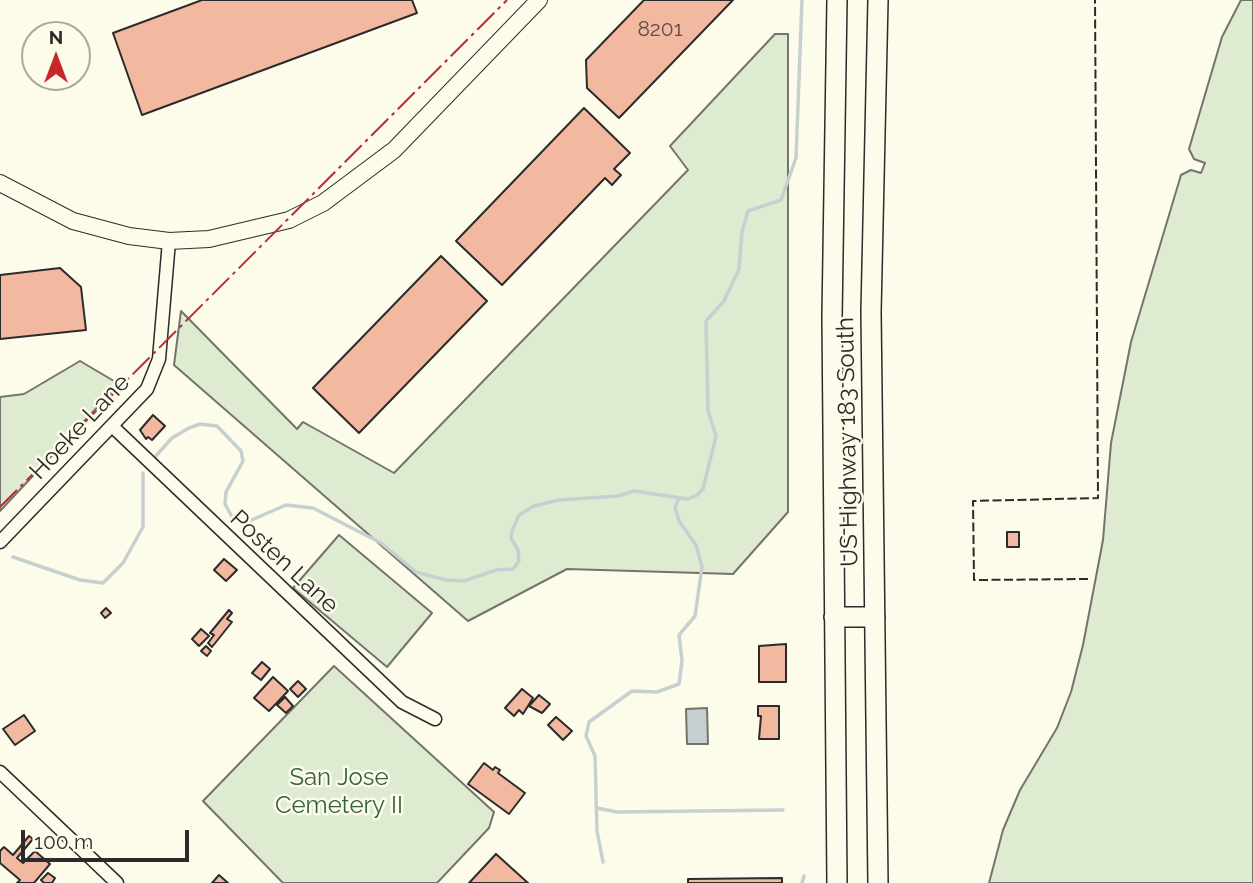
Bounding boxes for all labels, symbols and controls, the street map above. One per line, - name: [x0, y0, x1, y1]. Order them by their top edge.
- house number: 8201: [637, 17, 683, 43]
- north arrow: [21, 21, 91, 91]
- text: N: [49, 26, 63, 48]
- street label: US Highway 183 South: [831, 317, 865, 567]
- street label: Hoeke Lane: [24, 368, 136, 486]
- street label: Posten Lane: [224, 504, 344, 620]
- park label: San Jose Cemetery II: [275, 764, 403, 820]
- scale bar: [24, 816, 192, 860]
- text: 100 m: [34, 829, 93, 854]

